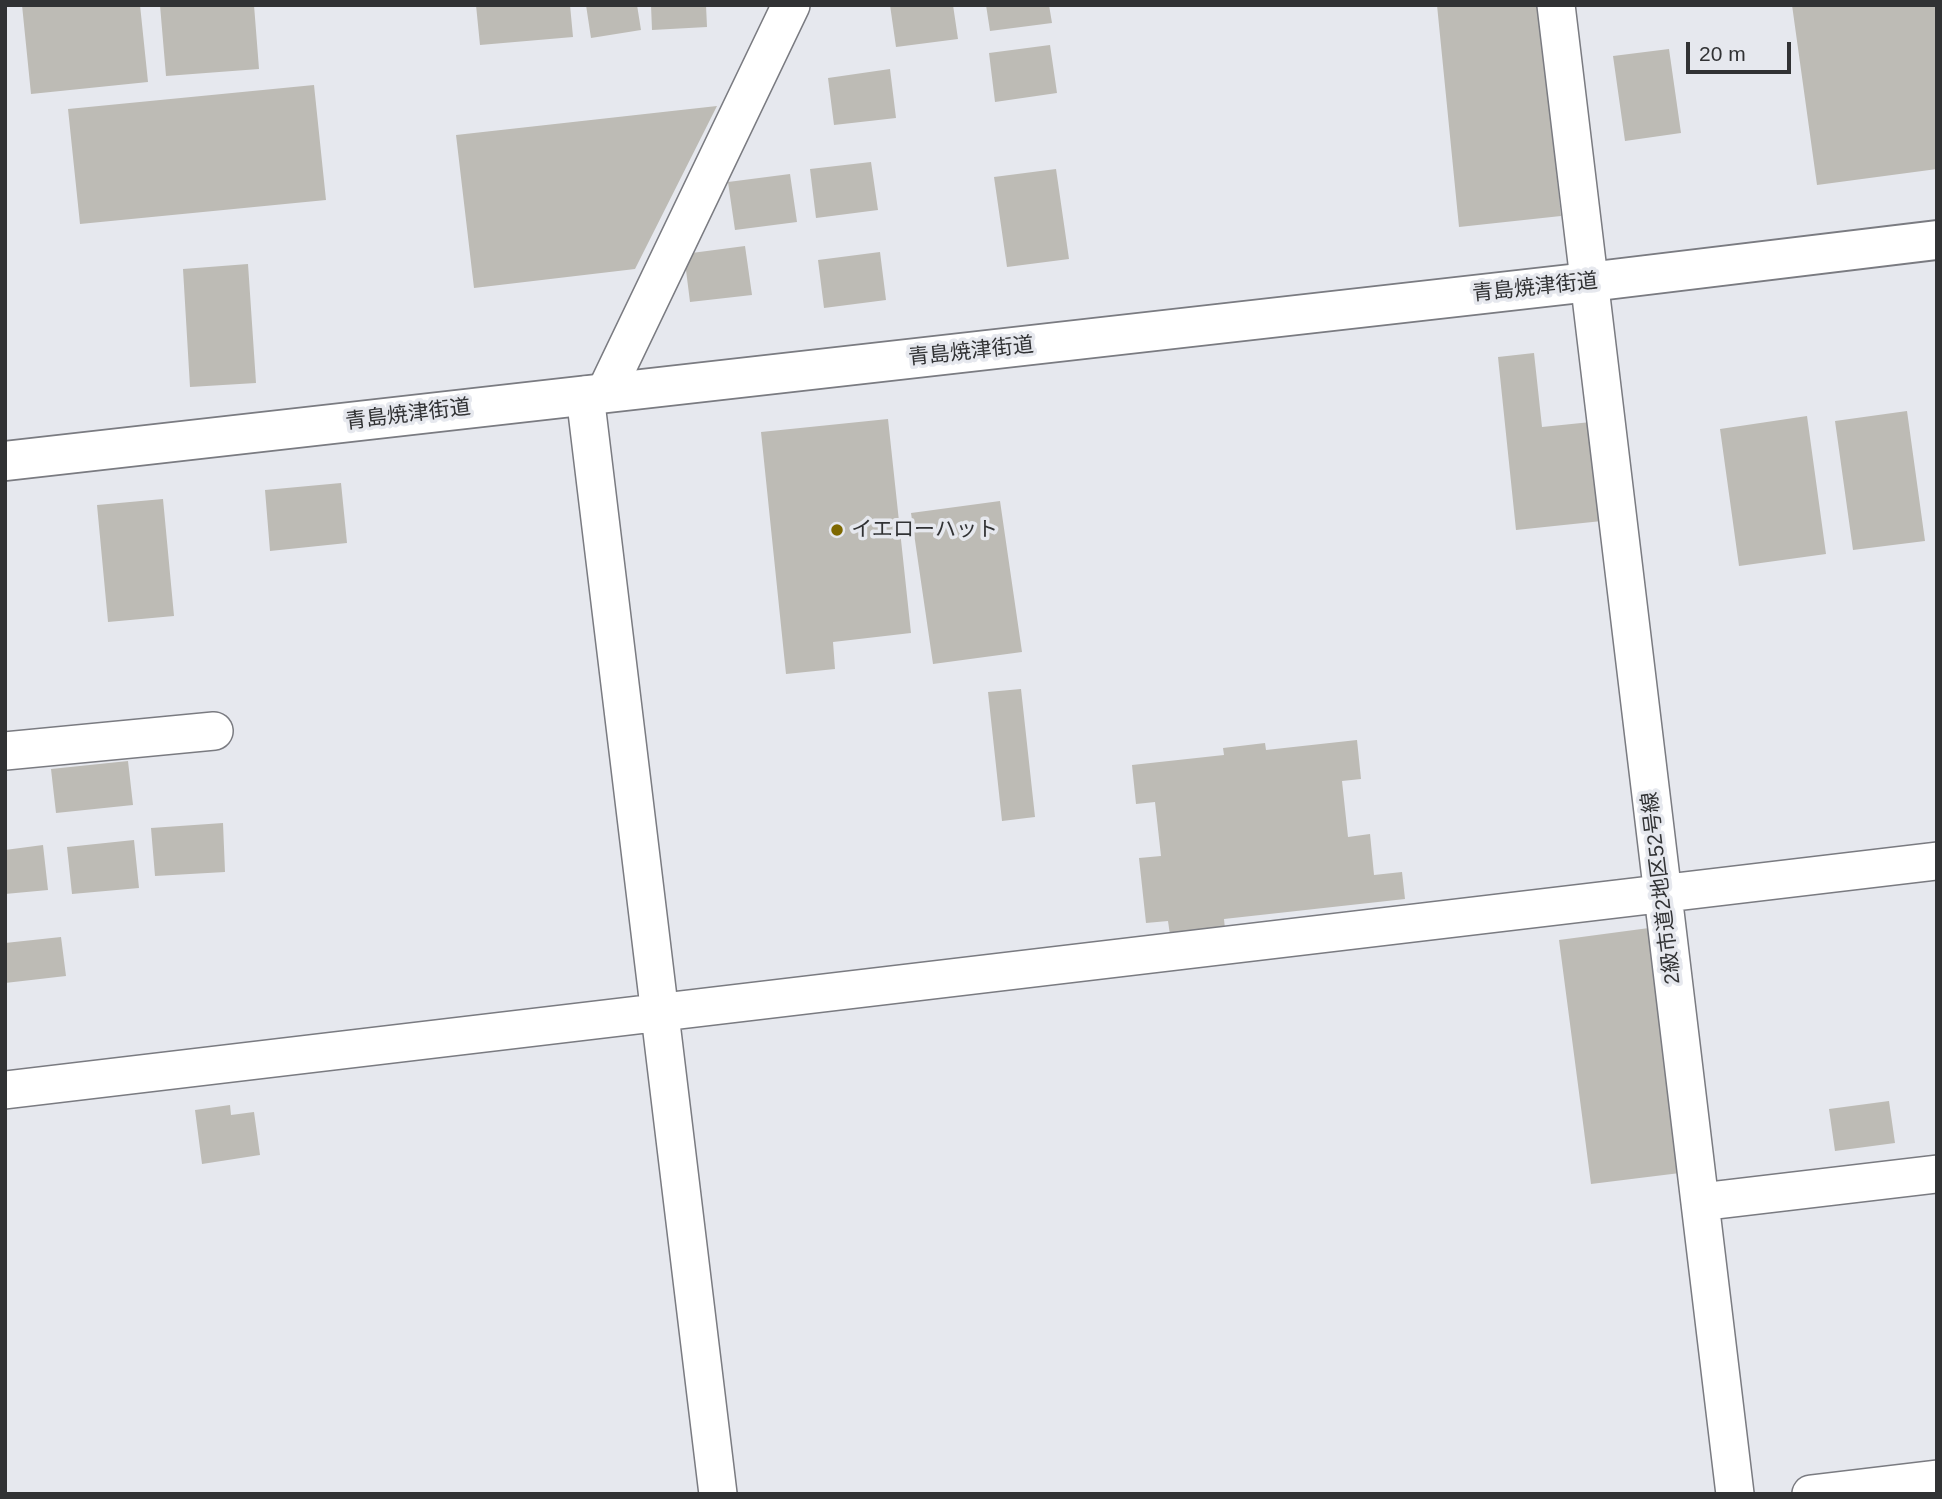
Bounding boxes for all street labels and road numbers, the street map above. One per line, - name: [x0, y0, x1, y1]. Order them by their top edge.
- street label: 青島焼津街道: [1471, 269, 1599, 307]
- street label: 青島焼津街道: [907, 333, 1035, 371]
- street label: 青島焼津街道: [344, 395, 472, 435]
- street label: 2級市道2地区52号線: [1638, 790, 1686, 986]

